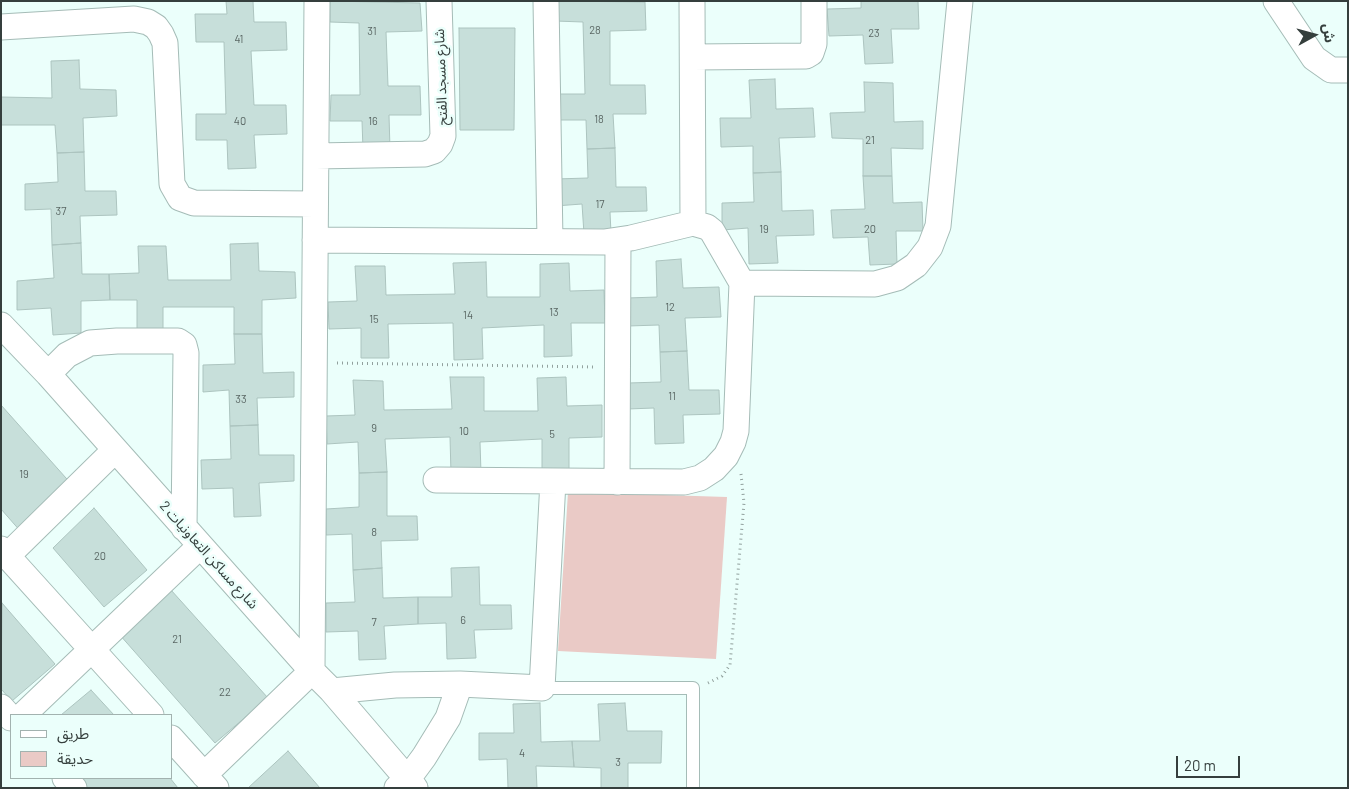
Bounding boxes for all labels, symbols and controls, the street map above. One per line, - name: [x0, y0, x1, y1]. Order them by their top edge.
- north arrow: [1289, 10, 1339, 60]
- house number: 28: [589, 23, 601, 37]
- text: ش: [1320, 23, 1339, 44]
- house number: 31: [367, 24, 377, 38]
- house number: 23: [868, 26, 880, 40]
- street label: شارع مسجد الفتح: [431, 28, 451, 126]
- house number: 41: [235, 32, 243, 46]
- house number: 18: [594, 112, 604, 126]
- house number: 40: [234, 114, 246, 128]
- house number: 16: [368, 114, 378, 128]
- house number: 21: [865, 133, 875, 147]
- house number: 17: [595, 197, 605, 211]
- house number: 37: [56, 204, 66, 218]
- house number: 19: [759, 222, 769, 236]
- house number: 20: [864, 222, 876, 236]
- house number: 12: [665, 300, 675, 314]
- house number: 13: [549, 305, 559, 319]
- house number: 14: [463, 308, 473, 322]
- house number: 15: [369, 312, 379, 326]
- house number: 11: [668, 389, 676, 403]
- house number: 33: [235, 392, 247, 406]
- house number: 9: [371, 421, 377, 435]
- house number: 10: [459, 424, 469, 438]
- house number: 5: [549, 427, 555, 441]
- house number: 19: [19, 467, 29, 481]
- street label: شارع مساكن التعاونيات 2: [156, 498, 262, 612]
- house number: 8: [371, 525, 377, 539]
- house number: 20: [94, 549, 106, 563]
- house number: 6: [460, 613, 466, 627]
- house number: 7: [371, 615, 377, 629]
- house number: 21: [172, 632, 182, 646]
- house number: 22: [219, 685, 231, 699]
- legend: [10, 714, 172, 779]
- text: طريق: [57, 724, 89, 742]
- house number: 4: [519, 746, 525, 760]
- scale bar: [1179, 746, 1243, 778]
- text: حديقة: [57, 749, 93, 767]
- house number: 3: [615, 755, 621, 769]
- text: 20 m: [1184, 756, 1216, 774]

